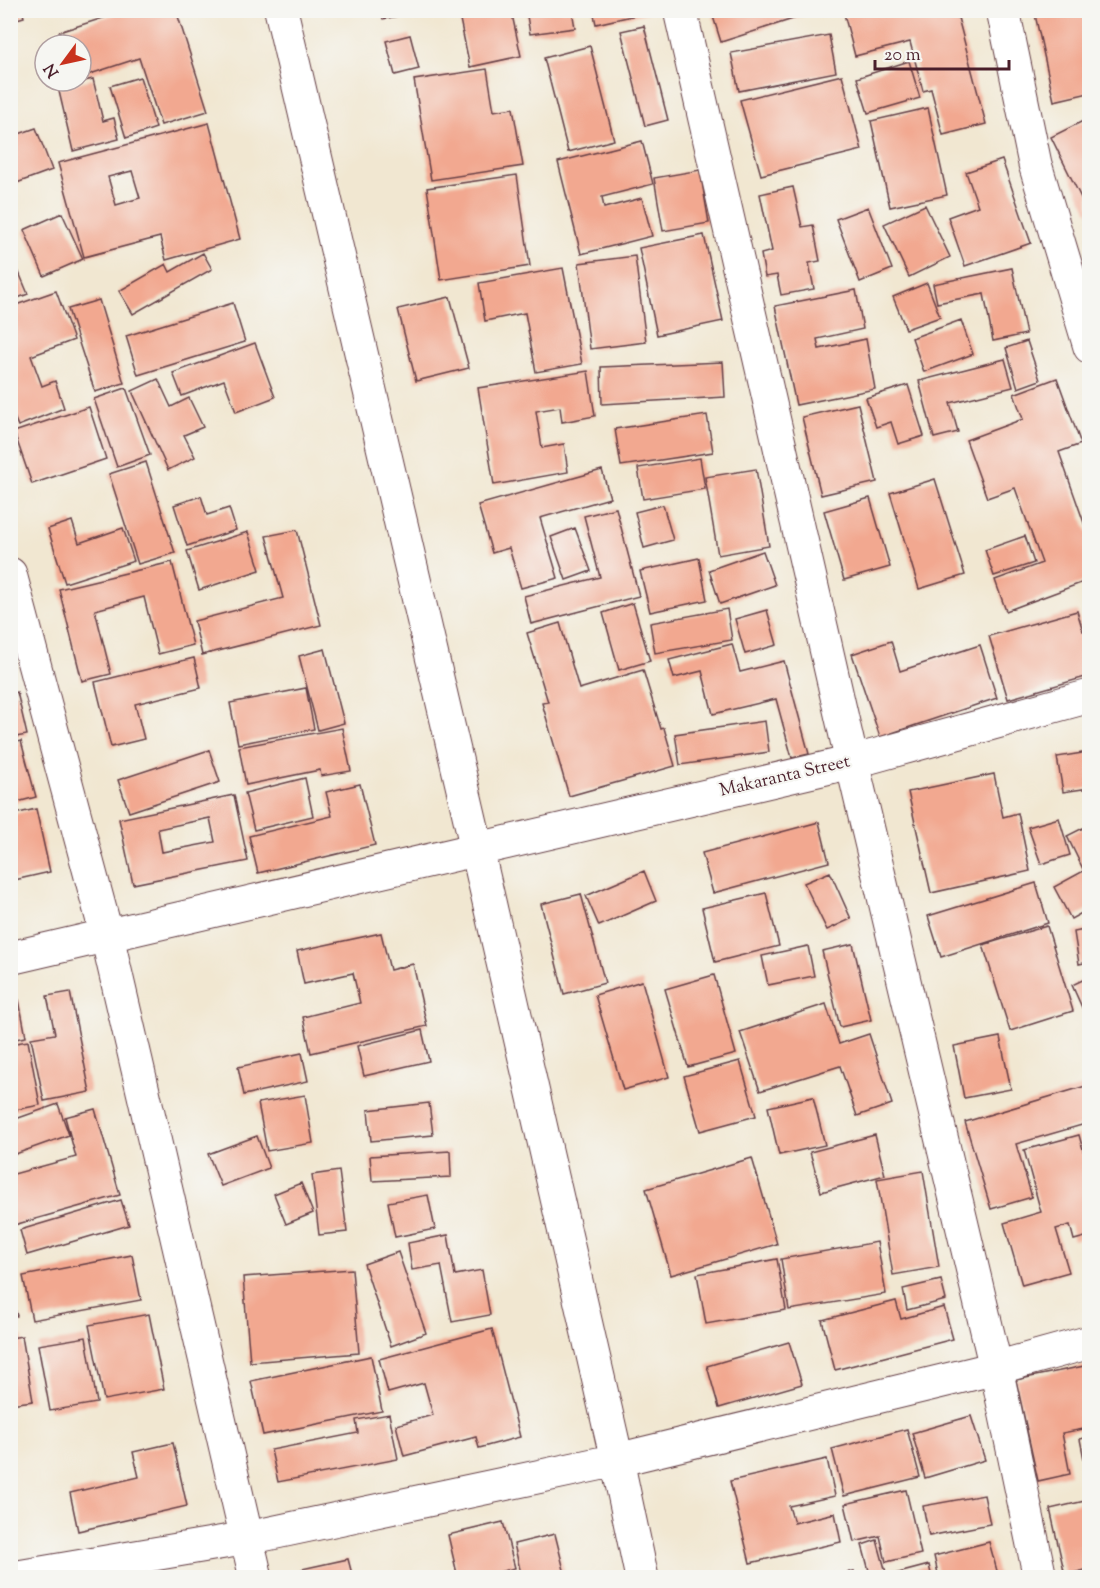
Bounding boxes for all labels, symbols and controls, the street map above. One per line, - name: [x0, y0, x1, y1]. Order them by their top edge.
- north arrow: [33, 33, 93, 93]
- scale bar: [875, 33, 1008, 71]
- text: 20 m: [884, 43, 921, 69]
- text: N: [39, 58, 66, 81]
- street label: Makaranta Street: [717, 749, 853, 805]

